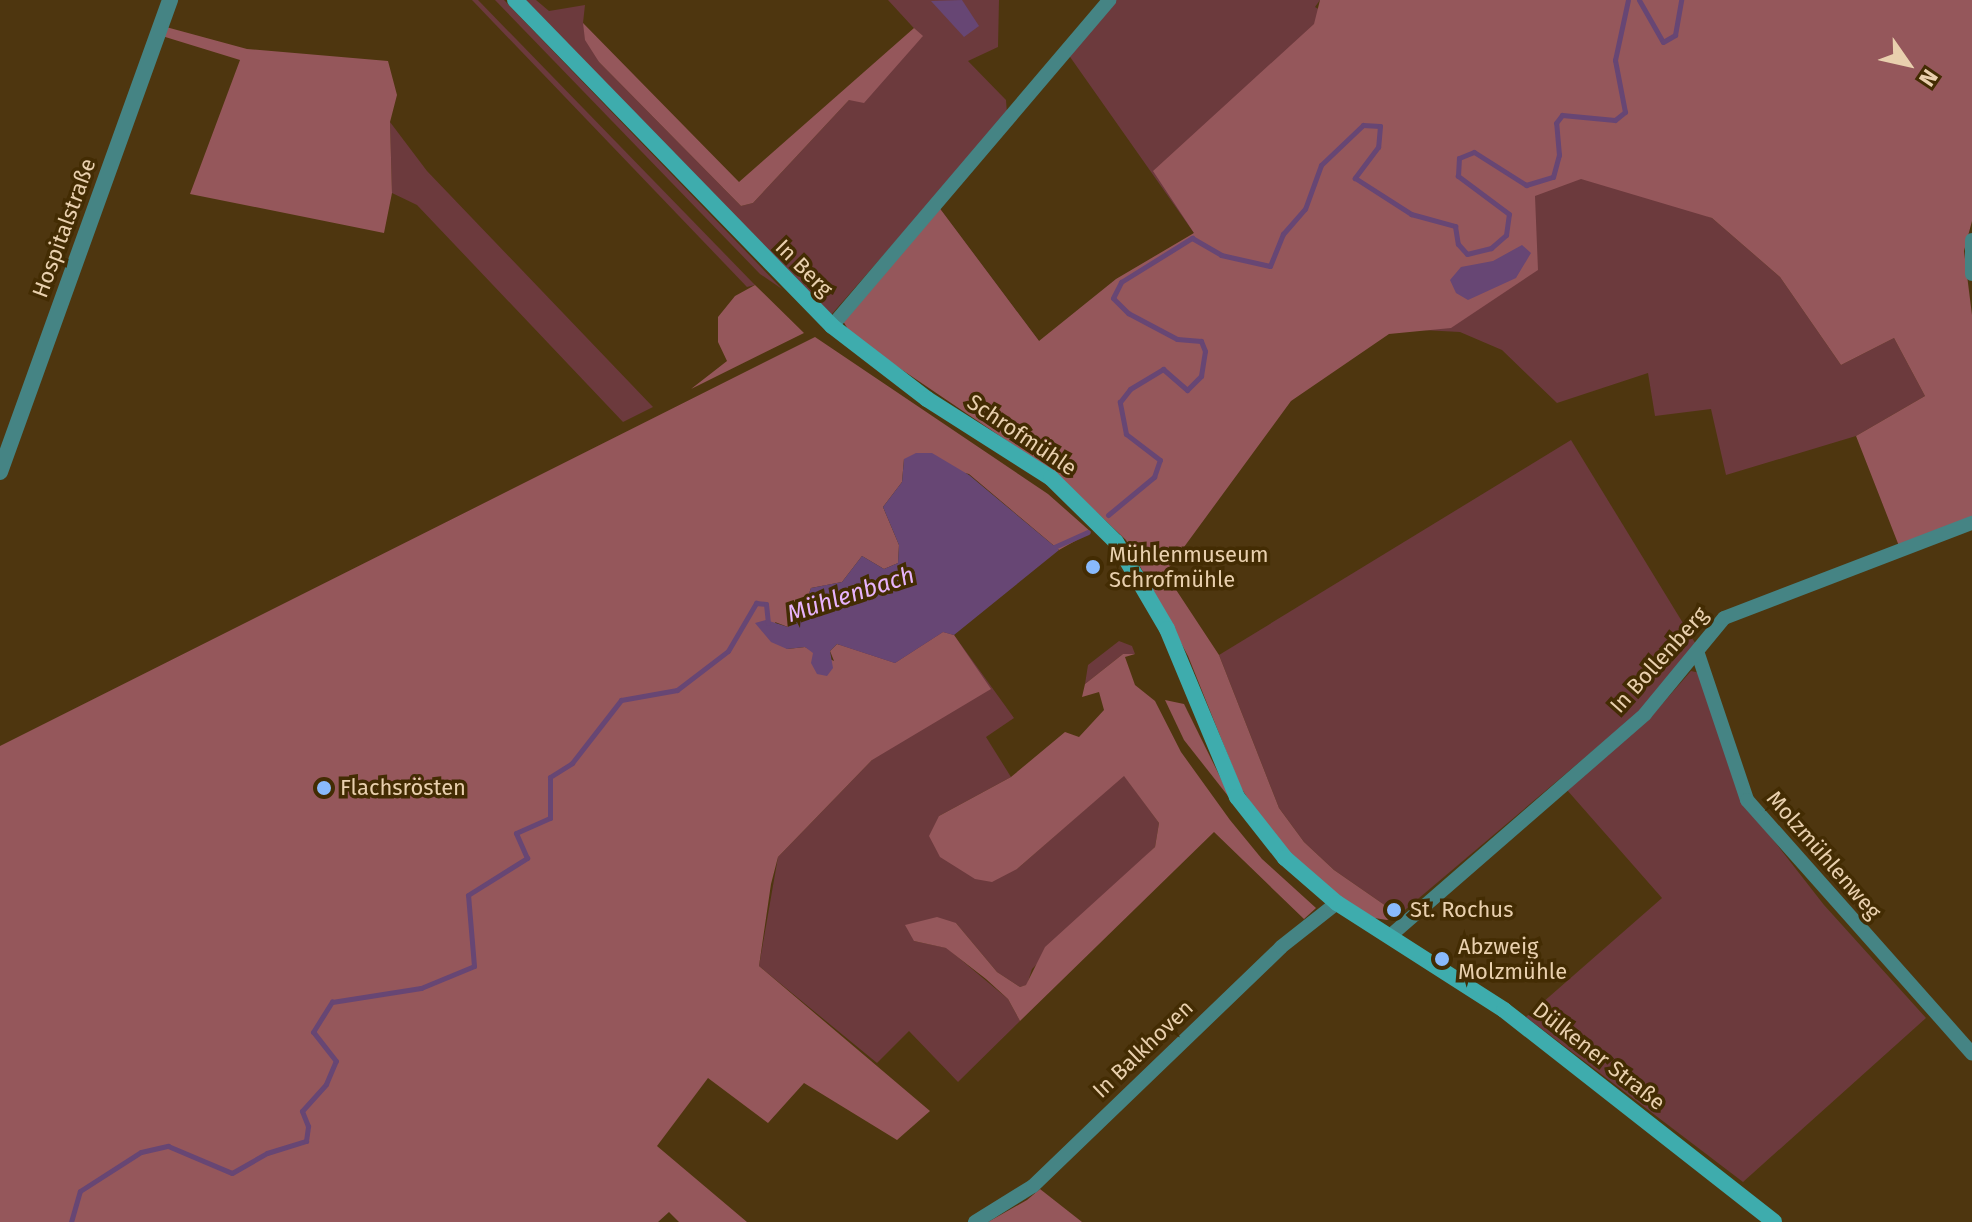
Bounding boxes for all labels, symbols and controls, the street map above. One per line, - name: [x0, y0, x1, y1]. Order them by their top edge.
- north arrow: [1868, 24, 1948, 104]
- text: N: [1913, 64, 1944, 91]
- street label: Hospitalstraße: [27, 155, 101, 301]
- street label: In Berg: [770, 234, 838, 302]
- street label: Schrofmühle: [962, 389, 1082, 481]
- place label: Mühlenmuseum Schrofmühle: [1109, 541, 1269, 592]
- marker: Mühlenmuseum Schrofmühle: [1084, 558, 1102, 576]
- water label: Mühlenbach: [784, 561, 918, 629]
- street label: In Bollenberg: [1604, 601, 1714, 719]
- place label: Flachsrösten: [340, 775, 466, 801]
- marker: Flachsrösten: [315, 779, 333, 797]
- street label: Molzmühlenweg: [1761, 786, 1887, 924]
- place label: St. Rochus: [1410, 897, 1513, 923]
- marker: St. Rochus: [1385, 901, 1403, 919]
- place label: Abzweig Molzmühle: [1458, 933, 1567, 984]
- marker: Abzweig Molzmühle: [1433, 950, 1451, 968]
- street label: In Balkhoven: [1087, 995, 1199, 1103]
- street label: Dülkener Straße: [1528, 996, 1670, 1116]

